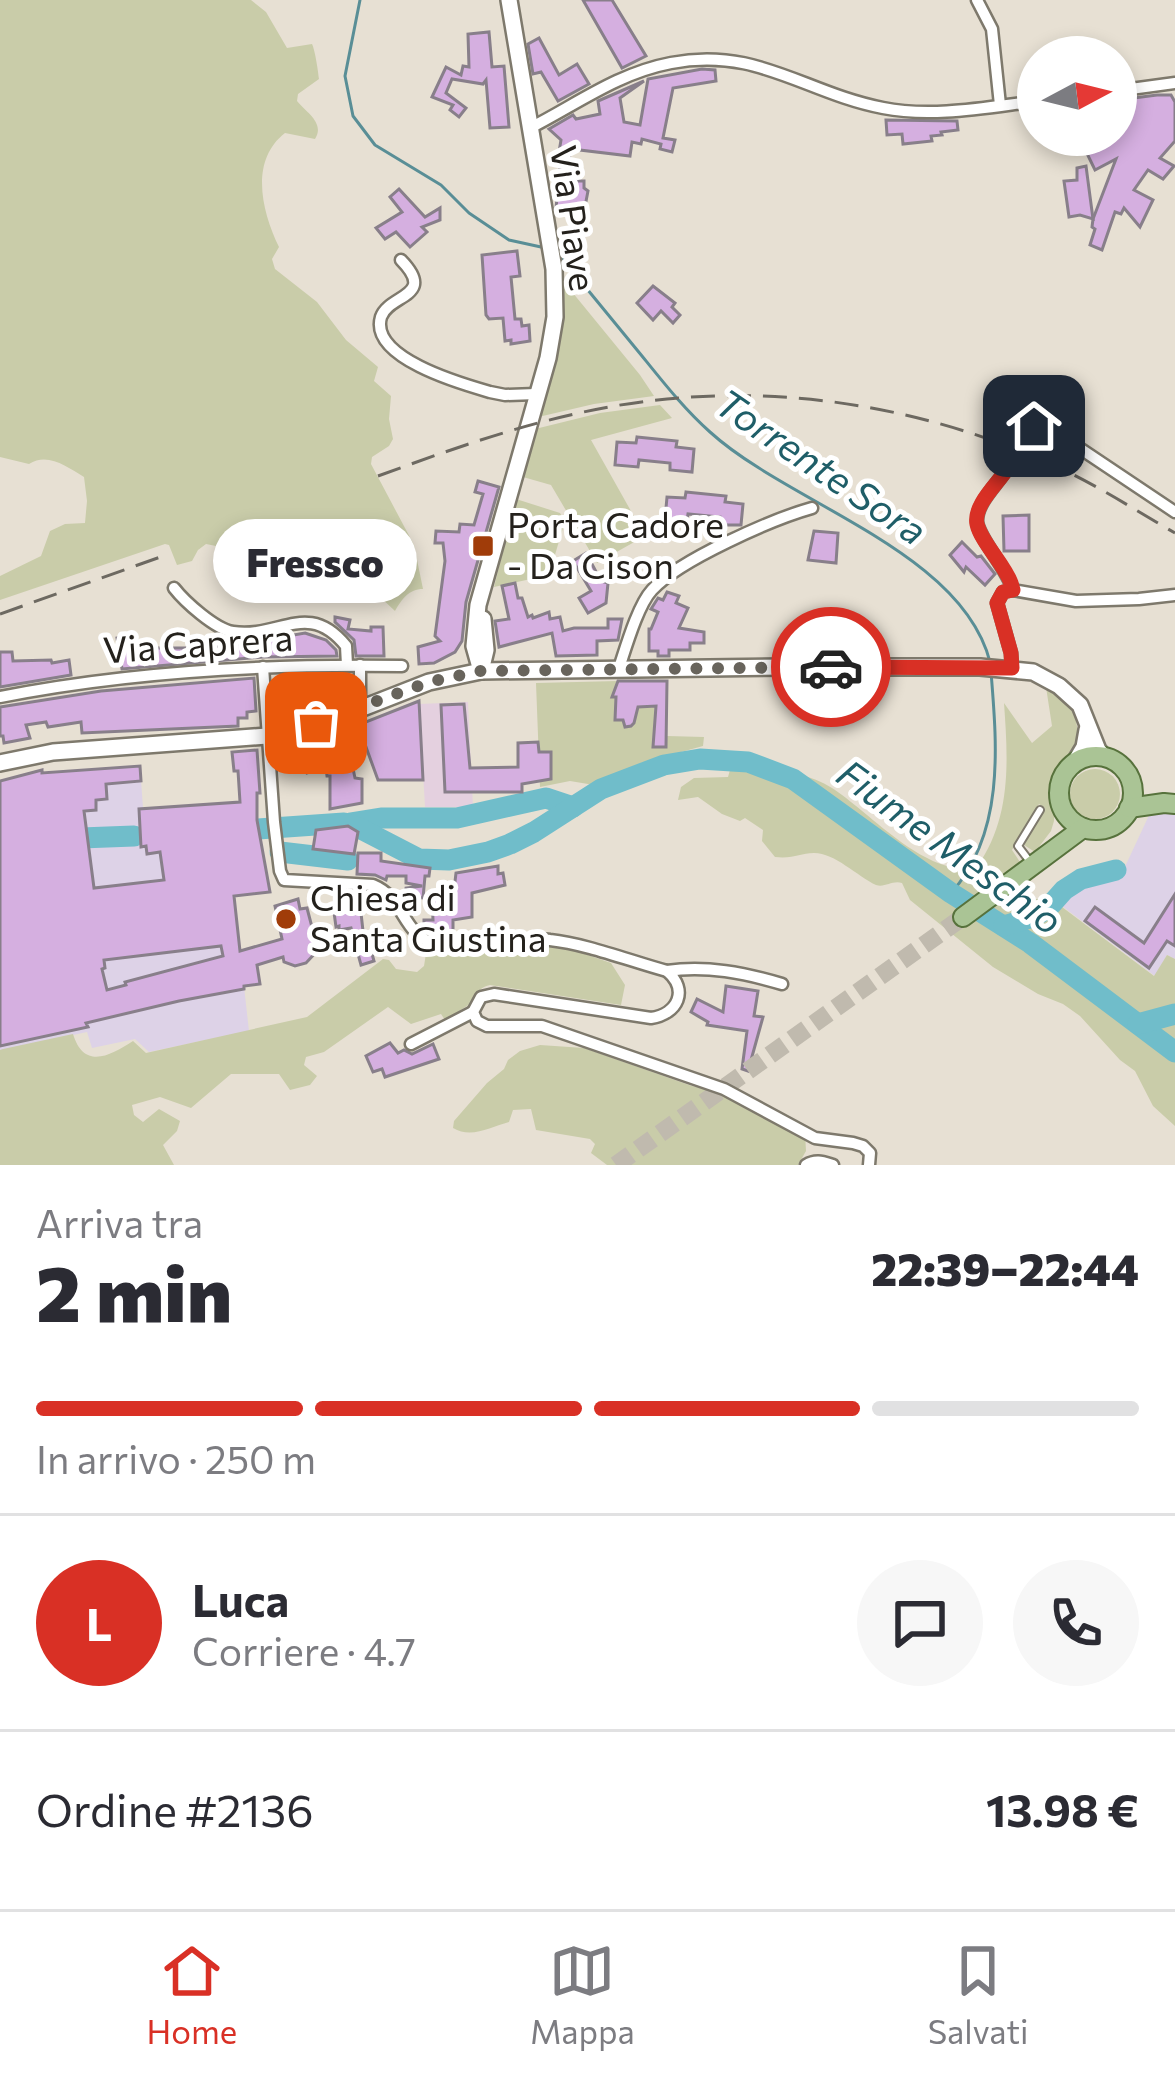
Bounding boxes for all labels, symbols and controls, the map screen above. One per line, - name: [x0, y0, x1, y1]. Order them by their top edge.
- north arrow: [1017, 36, 1137, 156]
- map controls: [1017, 36, 1137, 156]
- street label: Via Piave: [543, 142, 607, 293]
- pin: [983, 375, 1085, 477]
- water label: Torrente Sora: [707, 377, 937, 554]
- icon: home: [1001, 393, 1067, 459]
- place label: Porta Cadore - Da Cison: [507, 501, 724, 586]
- callout: Fressco: [214, 519, 418, 603]
- marker: Porta Cadore - Da Cison: [470, 533, 496, 559]
- text: Fressco: [246, 537, 384, 585]
- courier: [771, 607, 891, 727]
- street label: Via Caprera: [102, 613, 294, 671]
- icon: car: [798, 634, 864, 700]
- pin: [265, 672, 367, 774]
- icon: bag: [283, 690, 349, 756]
- water label: Fiume Meschio: [829, 748, 1073, 943]
- place label: Chiesa di Santa Giustina: [310, 874, 547, 959]
- marker: Chiesa di Santa Giustina: [273, 906, 299, 932]
- text: Arriva tra: [36, 1198, 203, 1246]
- text: 22:39–22:44: [871, 1240, 1139, 1295]
- text: 2 min: [36, 1243, 232, 1338]
- text: In arrivo · 250 m: [36, 1434, 316, 1482]
- button: chat: [857, 1560, 983, 1686]
- button: phone: [1013, 1560, 1139, 1686]
- text: Luca: [192, 1571, 289, 1626]
- text: L: [86, 1595, 112, 1650]
- text: Corriere · 4.7: [192, 1626, 416, 1674]
- text: Ordine #2136: [36, 1781, 314, 1836]
- text: 13.98 €: [986, 1781, 1139, 1836]
- tab: Home: [146, 1938, 237, 2051]
- tab: Mappa: [530, 1938, 635, 2051]
- tab: Salvati: [928, 1938, 1029, 2051]

